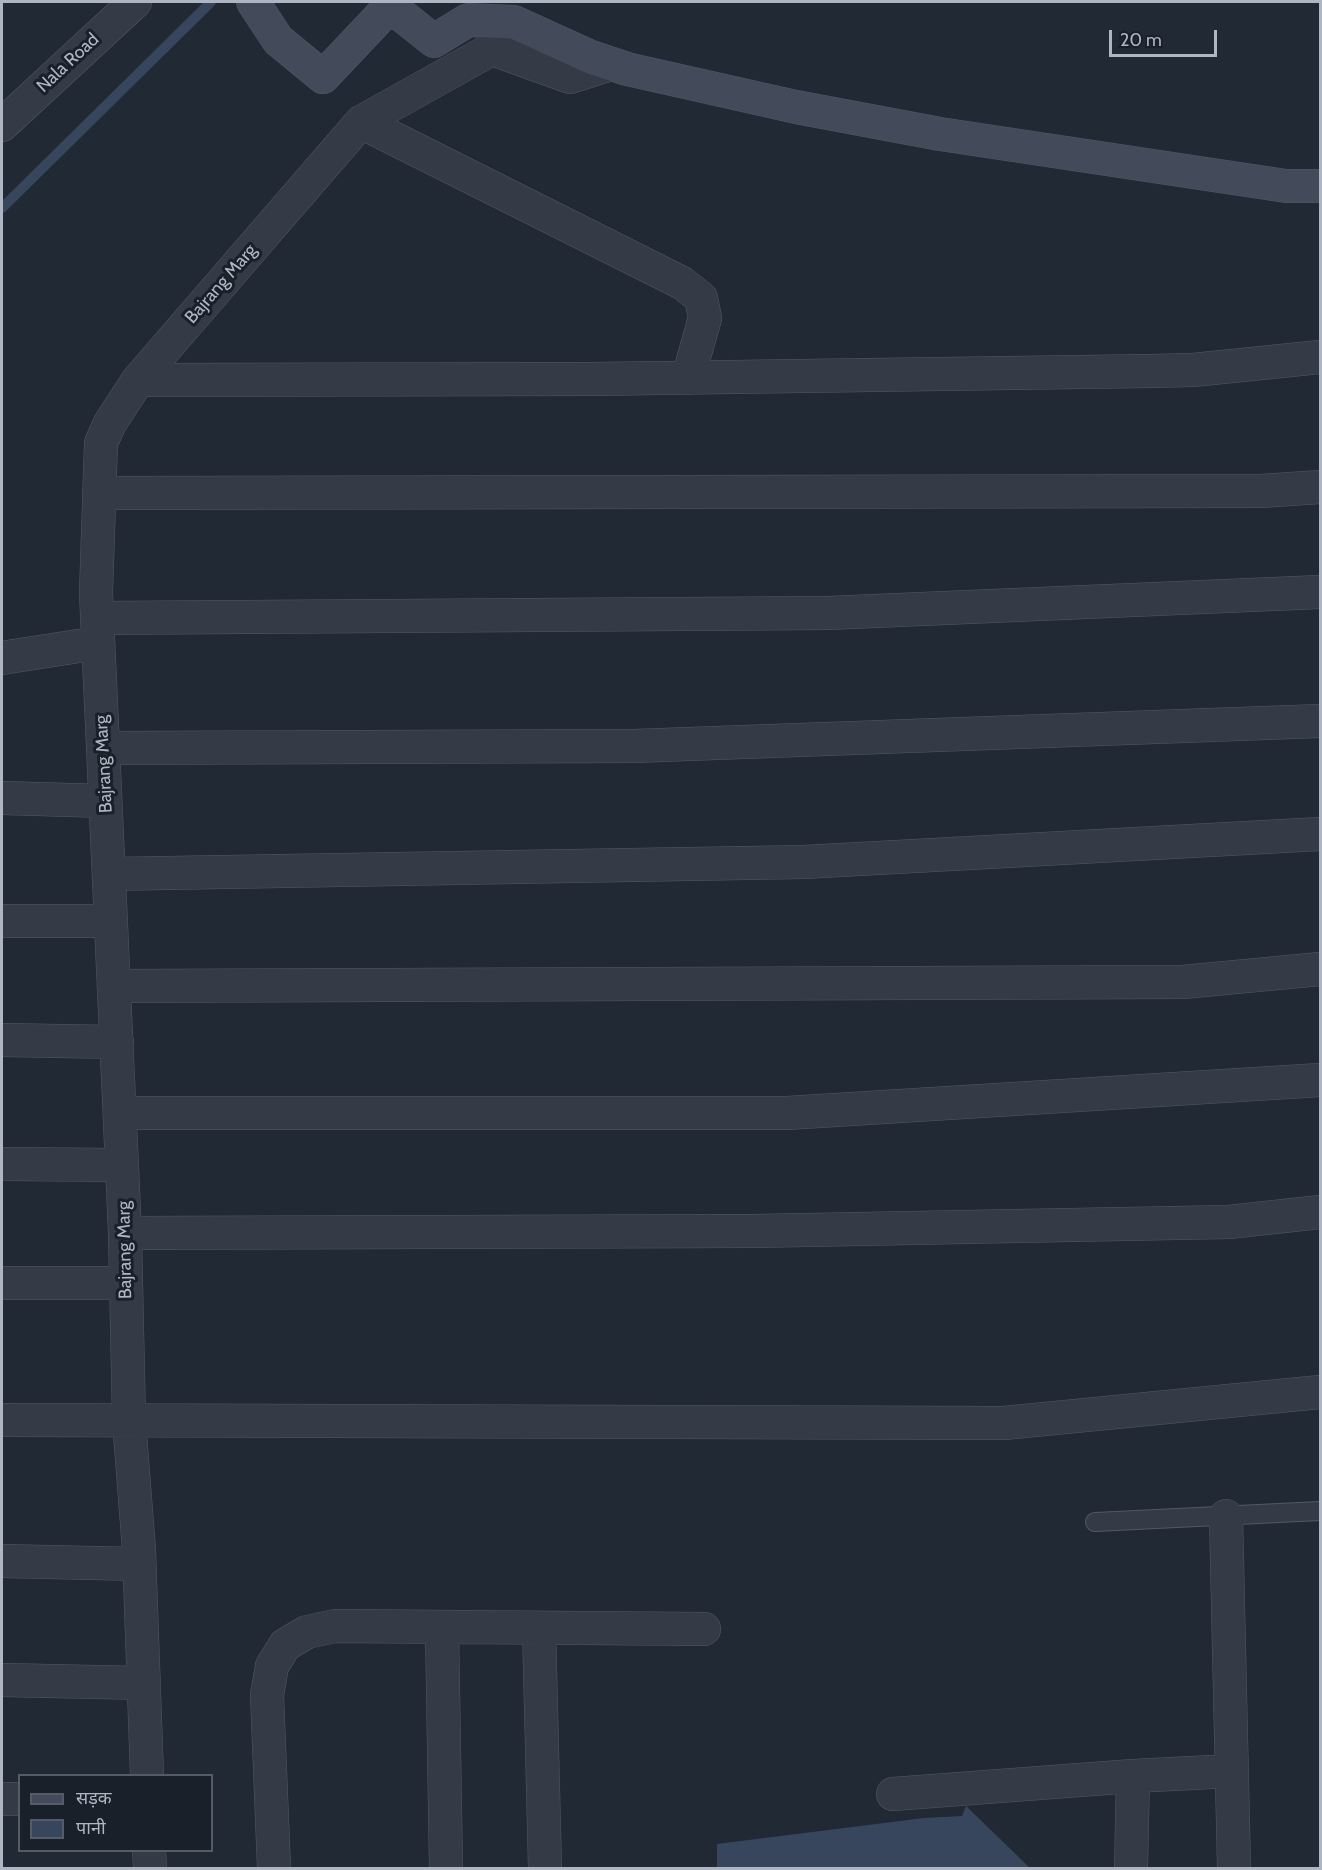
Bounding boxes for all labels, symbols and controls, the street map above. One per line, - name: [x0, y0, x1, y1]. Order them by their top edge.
- scale bar: [1112, 18, 1220, 56]
- street label: Nala Road: [32, 29, 104, 97]
- text: 20 m: [1120, 29, 1162, 51]
- street label: Bajrang Marg: [181, 240, 261, 328]
- street label: Bajrang Marg: [91, 714, 117, 814]
- street label: Bajrang Marg: [113, 1201, 137, 1299]
- legend: [18, 1774, 213, 1852]
- text: सड़क: [76, 1787, 112, 1809]
- text: पानी: [76, 1817, 106, 1839]

